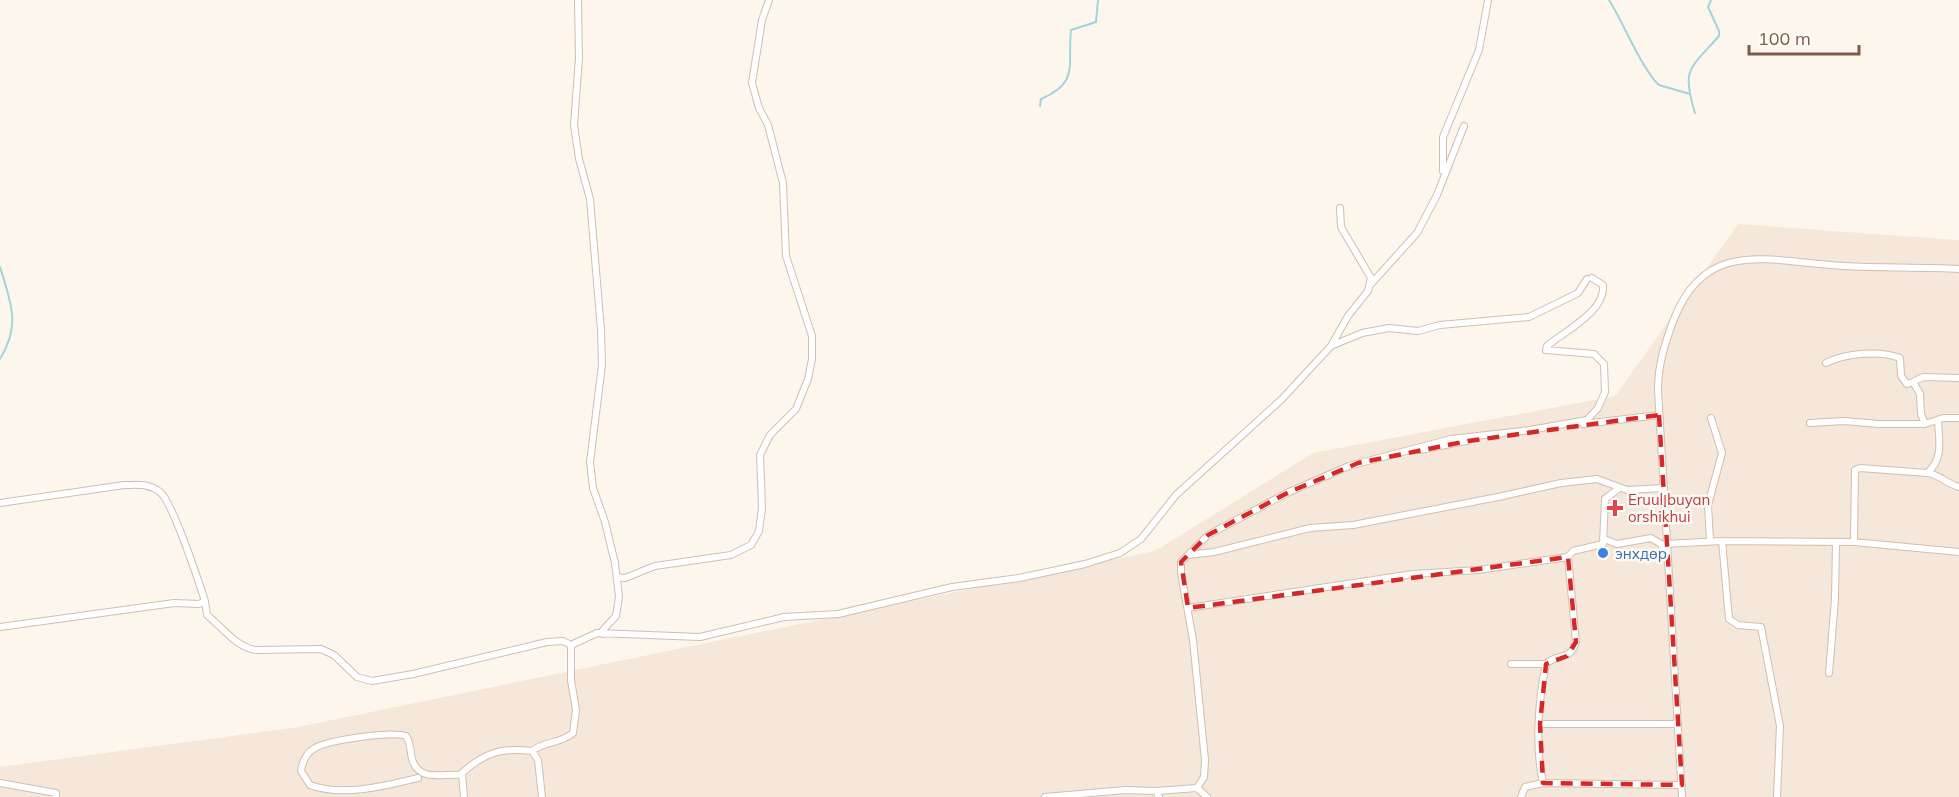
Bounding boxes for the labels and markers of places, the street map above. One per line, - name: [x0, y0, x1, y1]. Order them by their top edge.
- place label: Eruul buyan orshikhui: [1628, 490, 1710, 526]
- marker: Eruul buyan orshikhui: [1606, 499, 1624, 517]
- place label: энхдөр: [1615, 544, 1667, 563]
- marker: энхдөр: [1596, 546, 1610, 560]

